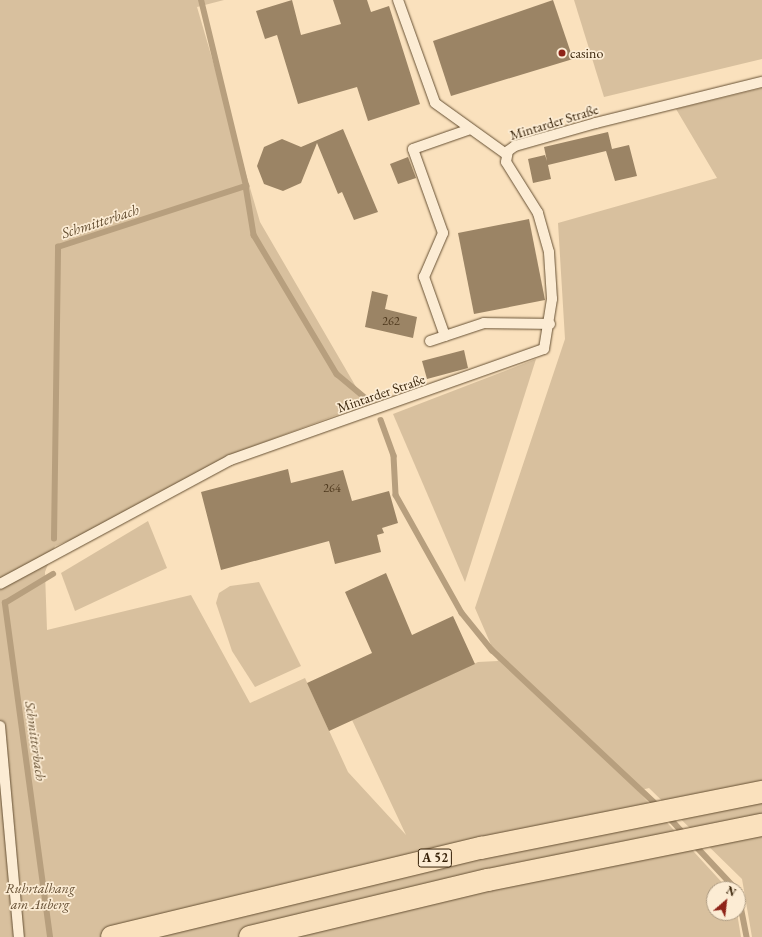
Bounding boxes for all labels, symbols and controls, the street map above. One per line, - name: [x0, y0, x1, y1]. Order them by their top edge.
- place label: casino: [570, 45, 603, 61]
- marker: casino: [557, 48, 567, 58]
- street label: Mintarder Straße: [508, 101, 600, 143]
- water label: Schmitterbach: [59, 200, 141, 242]
- house number: 262: [382, 315, 400, 329]
- street label: Mintarder Straße: [335, 370, 427, 416]
- house number: 264: [323, 482, 341, 496]
- water label: Schmitterbach: [21, 700, 51, 782]
- road number: A 52: [417, 847, 453, 869]
- park label: Ruhrtalhang am Auberg: [5, 880, 75, 912]
- north arrow: [706, 881, 746, 921]
- text: N: [724, 883, 738, 900]

